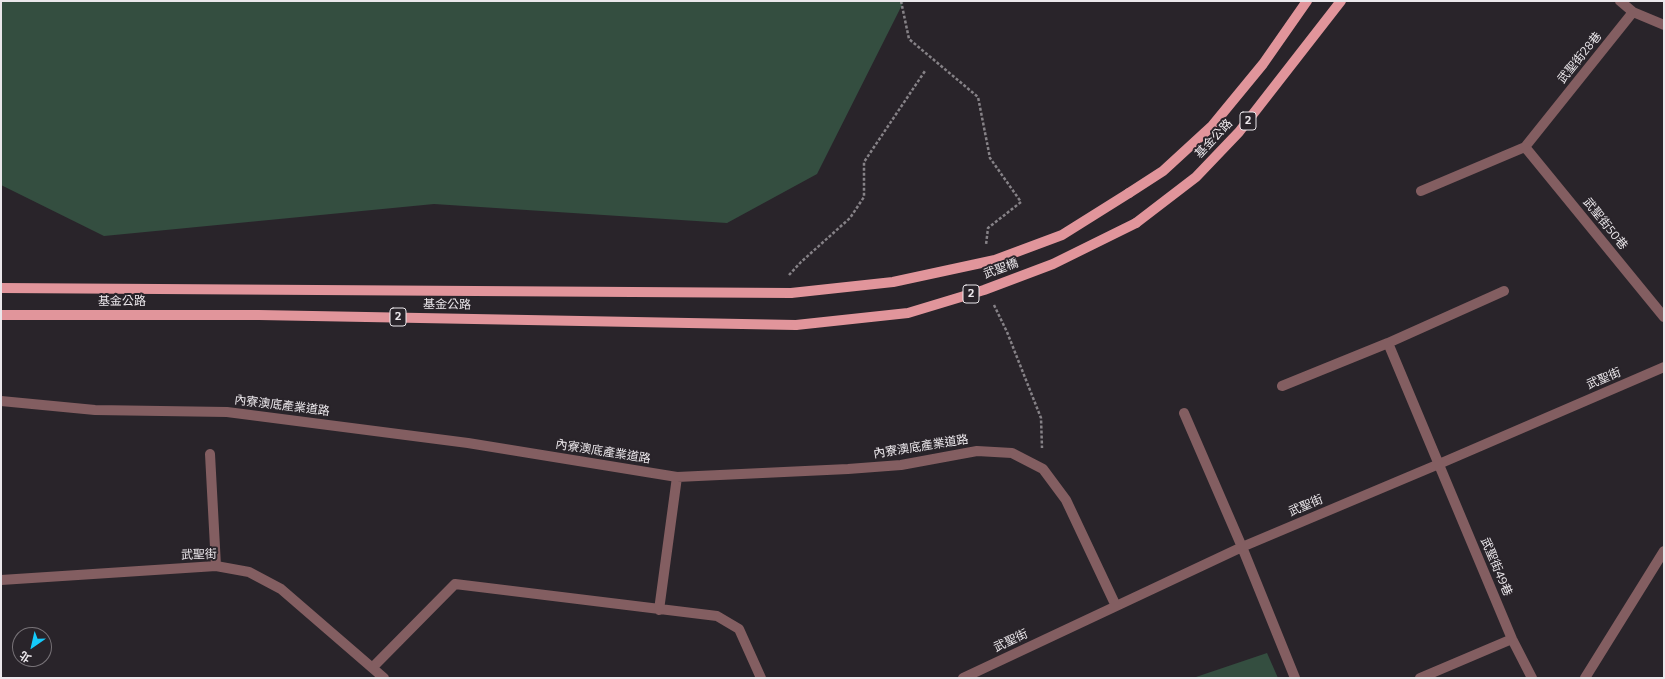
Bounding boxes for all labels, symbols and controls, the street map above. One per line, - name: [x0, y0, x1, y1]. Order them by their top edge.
- street label: 武聖街28巷: [1555, 29, 1605, 87]
- road number: 2: [1240, 112, 1256, 130]
- street label: 基金公路: [1192, 117, 1236, 161]
- street label: 武聖街50巷: [1580, 195, 1630, 253]
- street label: 武聖橋: [982, 256, 1020, 282]
- road number: 2: [963, 285, 979, 303]
- street label: 基金公路: [98, 295, 146, 309]
- street label: 基金公路: [423, 297, 471, 313]
- road number: 2: [390, 308, 406, 326]
- street label: 武聖街: [1585, 365, 1623, 393]
- street label: 內寮澳底產業道路: [233, 393, 331, 419]
- street label: 內寮澳底產業道路: [872, 432, 970, 462]
- street label: 內寮澳底產業道路: [554, 437, 652, 467]
- street label: 武聖街: [1287, 492, 1325, 520]
- street label: 武聖街49巷: [1477, 536, 1515, 598]
- street label: 武聖街: [181, 547, 217, 563]
- north arrow: [12, 627, 52, 667]
- street label: 武聖街: [992, 627, 1030, 655]
- text: 北: [17, 648, 34, 665]

